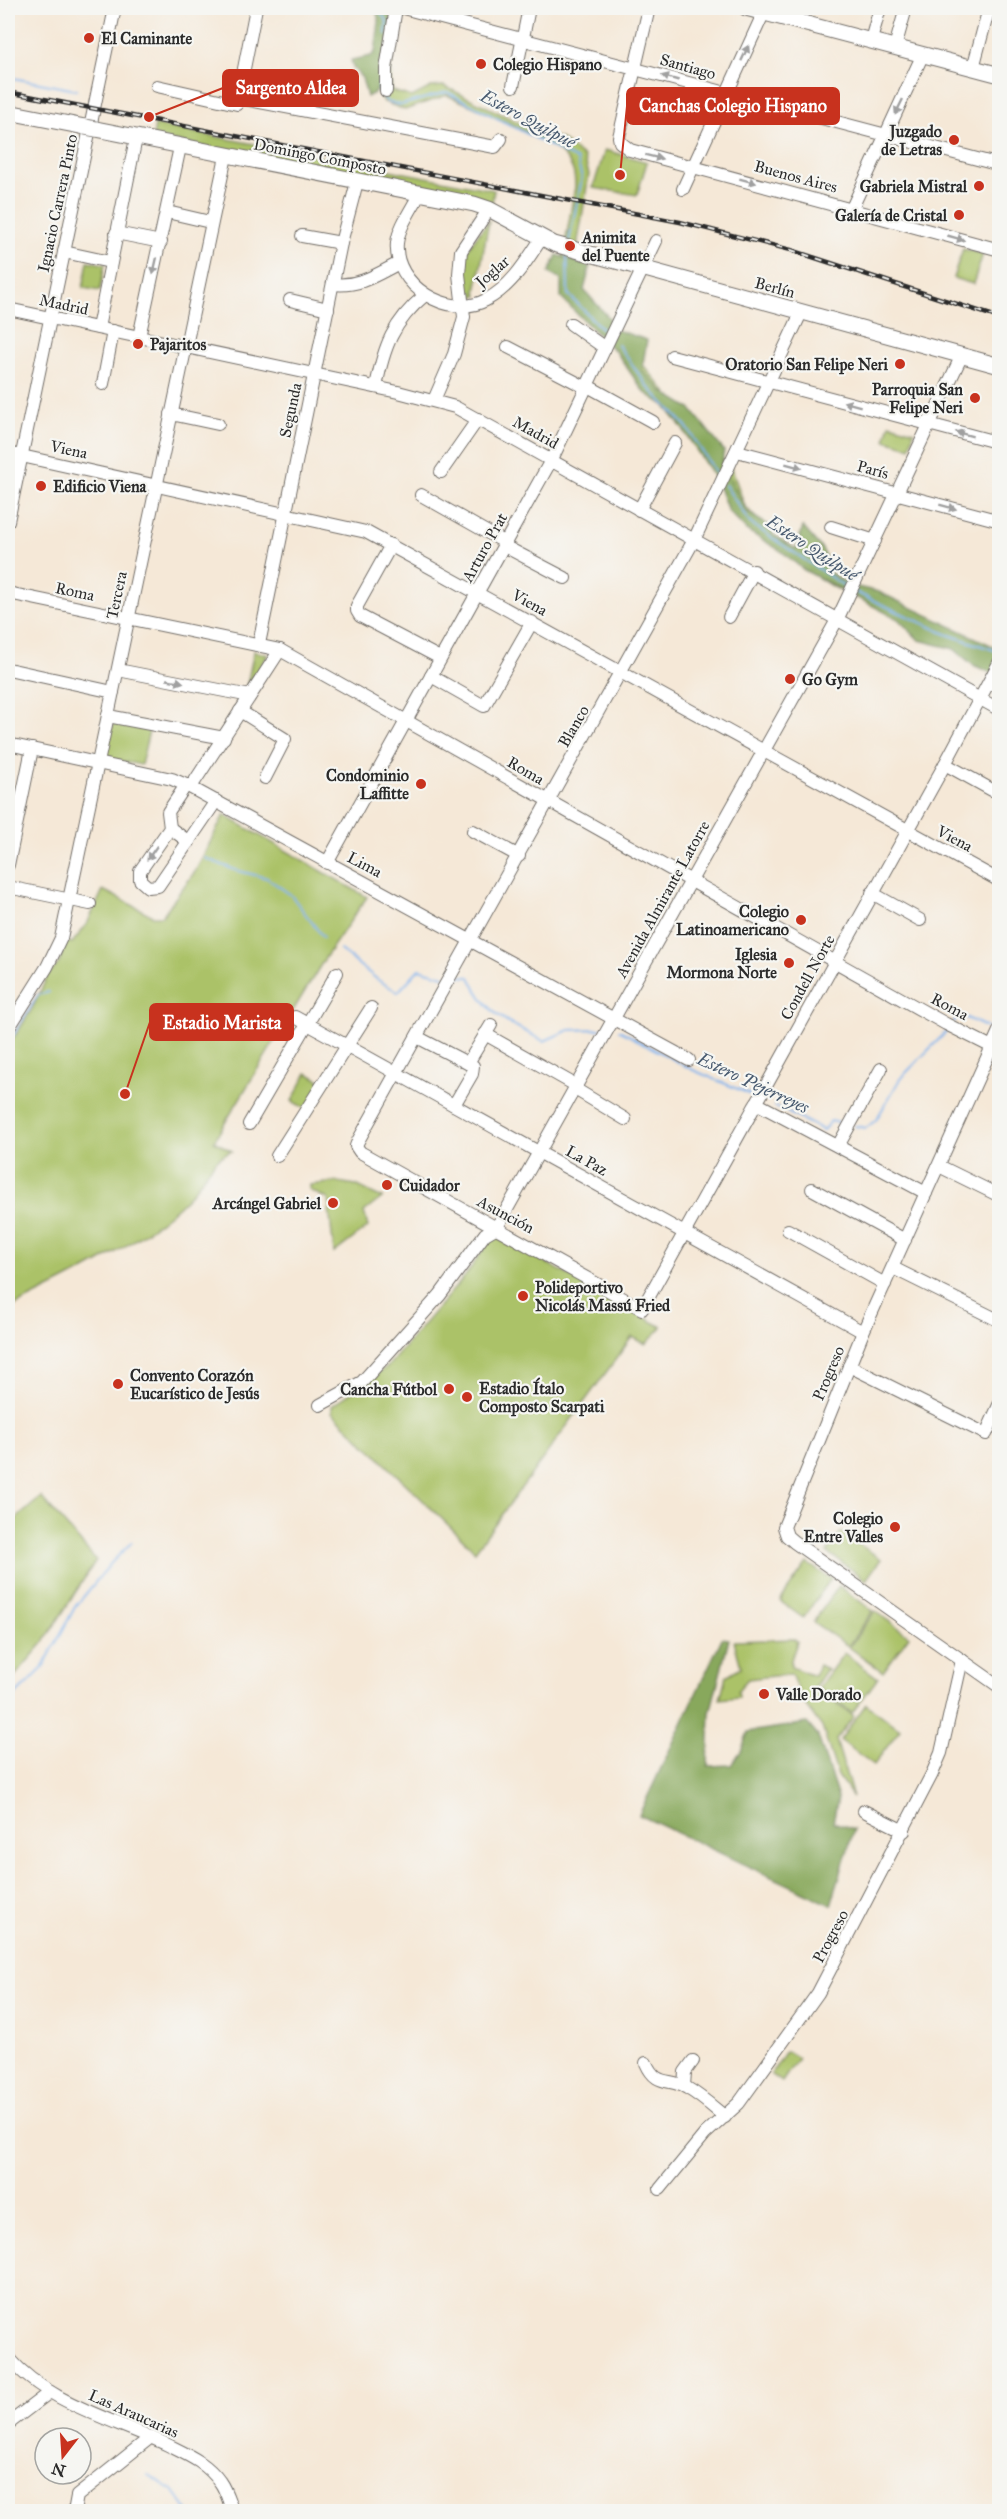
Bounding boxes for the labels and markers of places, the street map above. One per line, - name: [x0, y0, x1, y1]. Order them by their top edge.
- place label: El Caminante: [101, 29, 192, 48]
- marker: El Caminante: [82, 31, 96, 45]
- place label: Colegio Hispano: [493, 55, 602, 75]
- marker: Colegio Hispano: [474, 57, 488, 71]
- callout: Sargento Aldea: [223, 70, 358, 106]
- callout: Canchas Colegio Hispano: [627, 88, 839, 124]
- place label: Juzgado de Letras: [881, 122, 942, 159]
- marker: Juzgado de Letras: [947, 133, 961, 147]
- place label: Gabriela Mistral: [860, 177, 968, 196]
- marker: Gabriela Mistral: [972, 179, 986, 193]
- place label: Galería de Cristal: [835, 206, 948, 225]
- marker: Galería de Cristal: [952, 208, 966, 222]
- place label: Animita del Puente: [581, 228, 650, 265]
- marker: Animita del Puente: [563, 239, 577, 253]
- place label: Pajaritos: [150, 335, 206, 355]
- marker: Pajaritos: [131, 337, 145, 351]
- place label: Oratorio San Felipe Neri: [725, 355, 889, 375]
- marker: Oratorio San Felipe Neri: [893, 357, 907, 371]
- place label: Parroquia San Felipe Neri: [872, 380, 964, 418]
- marker: Parroquia San Felipe Neri: [968, 391, 982, 405]
- place label: Edificio Viena: [53, 477, 148, 496]
- marker: Edificio Viena: [34, 479, 48, 493]
- place label: Go Gym: [802, 670, 859, 690]
- marker: Go Gym: [783, 672, 797, 686]
- place label: Condominio Laffitte: [326, 766, 409, 803]
- marker: Condominio Laffitte: [414, 777, 428, 791]
- place label: Colegio Latinoamericano: [676, 902, 789, 939]
- marker: Colegio Latinoamericano: [794, 913, 808, 927]
- place label: Iglesia Mormona Norte: [666, 945, 778, 982]
- marker: Iglesia Mormona Norte: [782, 956, 796, 970]
- callout: Estadio Marista: [150, 1004, 293, 1040]
- place label: Cuidador: [399, 1176, 461, 1195]
- marker: Cuidador: [380, 1178, 394, 1192]
- place label: Arcángel Gabriel: [212, 1194, 322, 1214]
- marker: Arcángel Gabriel: [326, 1196, 340, 1210]
- place label: Polideportivo Nicolás Massú Fried: [535, 1278, 671, 1315]
- marker: Polideportivo Nicolás Massú Fried: [516, 1289, 530, 1303]
- place label: Convento Corazón Eucarístico de Jesús: [130, 1366, 259, 1404]
- marker: Convento Corazón Eucarístico de Jesús: [111, 1377, 125, 1391]
- place label: Estadio Ítalo Composto Scarpati: [479, 1377, 605, 1417]
- place label: Cancha Fútbol: [340, 1380, 438, 1399]
- marker: Cancha Fútbol: [442, 1382, 456, 1396]
- marker: Estadio Ítalo Composto Scarpati: [460, 1390, 474, 1404]
- place label: Colegio Entre Valles: [804, 1509, 883, 1546]
- marker: Colegio Entre Valles: [888, 1520, 902, 1534]
- place label: Valle Dorado: [775, 1685, 861, 1704]
- marker: Valle Dorado: [757, 1687, 771, 1701]

